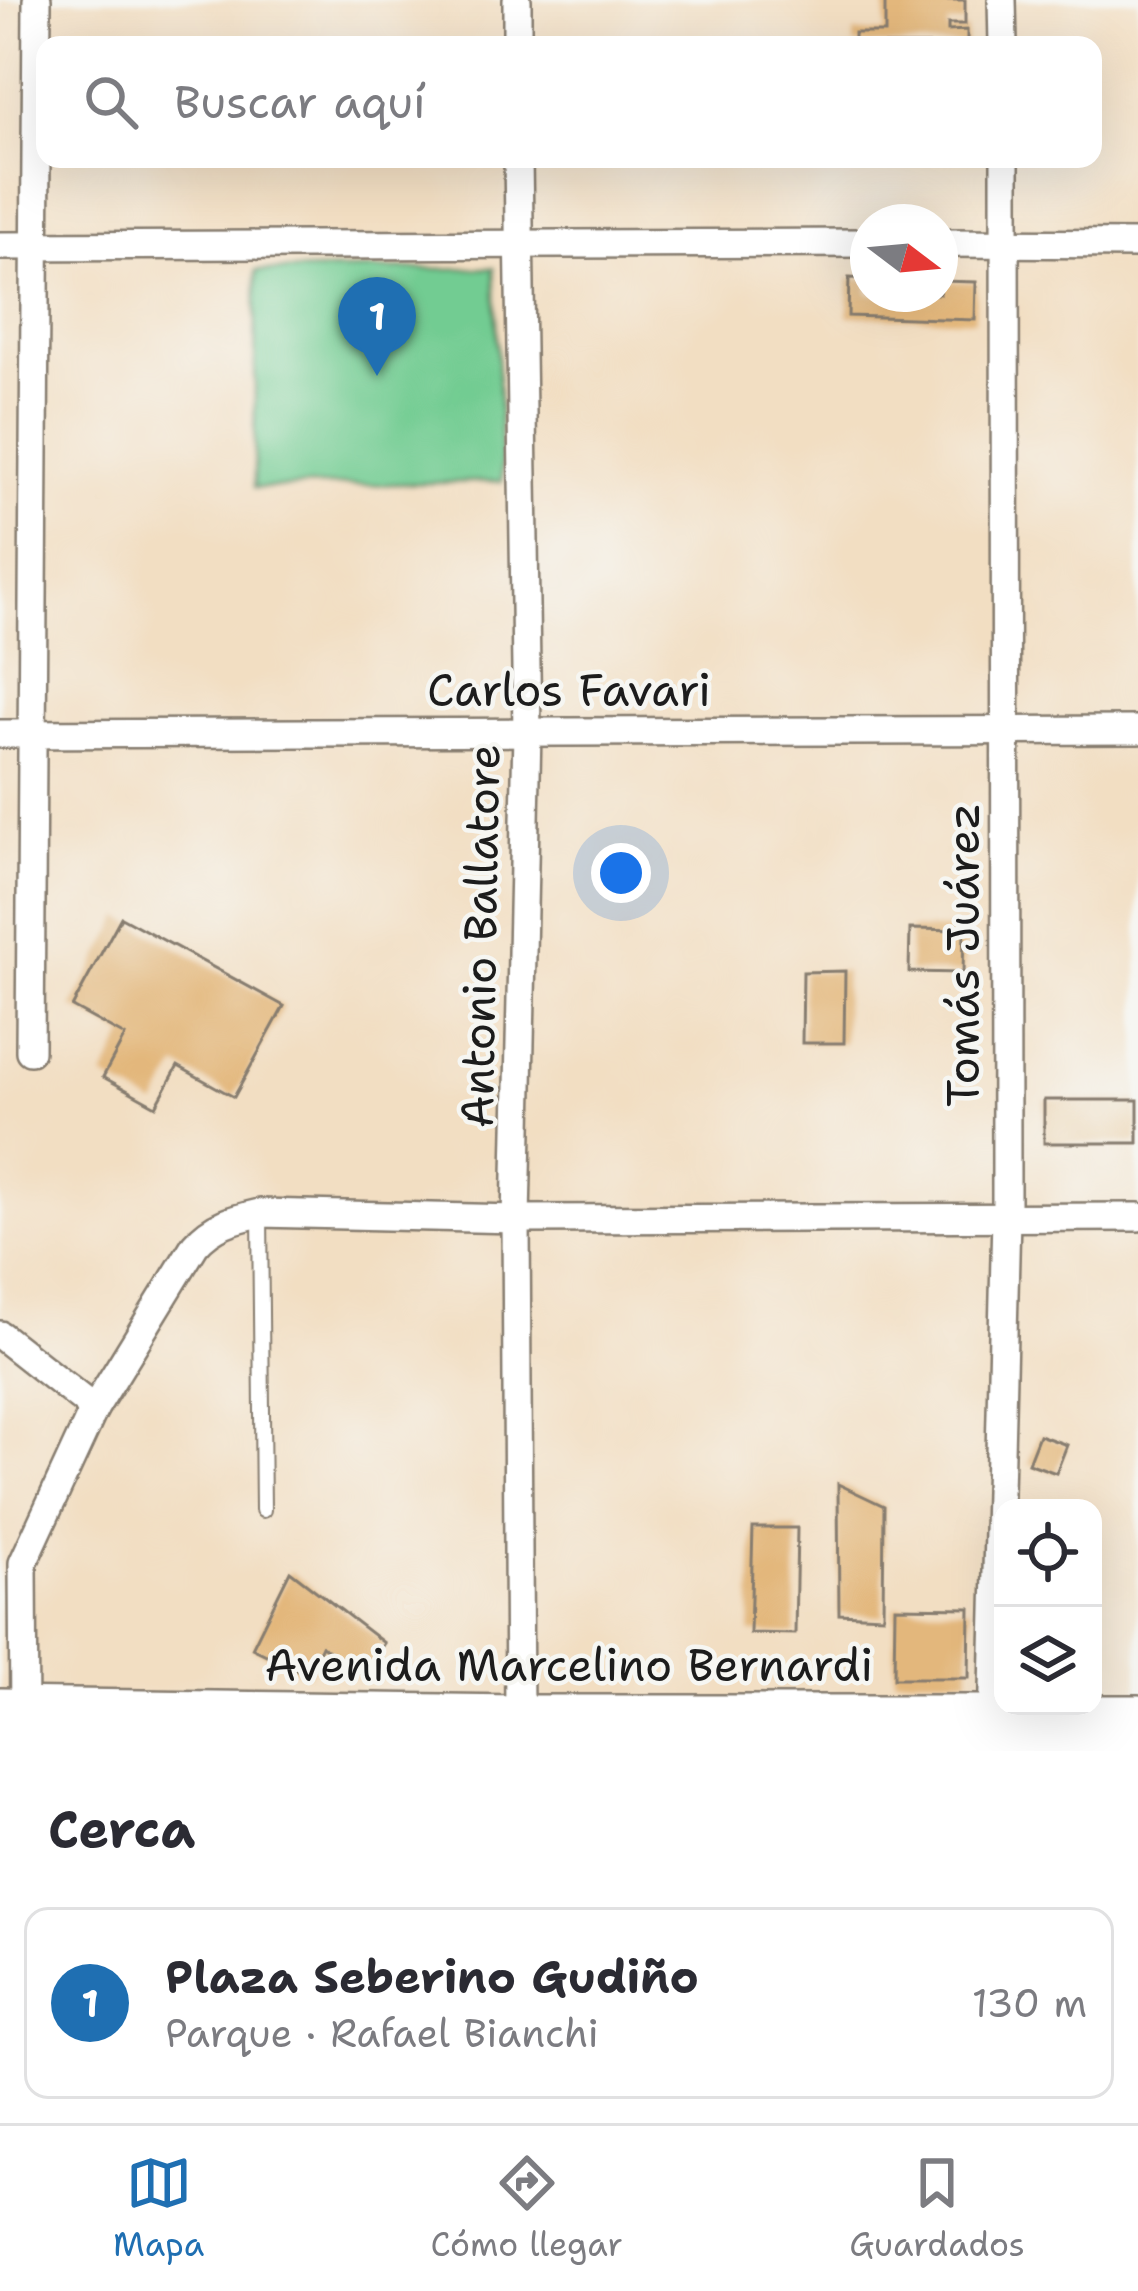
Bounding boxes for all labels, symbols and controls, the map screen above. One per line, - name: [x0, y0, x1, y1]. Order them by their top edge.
- search box: [36, 36, 1102, 168]
- icon: search: [78, 69, 144, 135]
- text: Buscar aquí: [174, 72, 426, 132]
- north arrow: [850, 204, 958, 312]
- pin: 1: [338, 277, 416, 376]
- street label: Carlos Favari: [427, 660, 711, 720]
- street label: Antonio Ballatore: [447, 744, 513, 1128]
- street label: Tomás Juárez: [933, 803, 993, 1107]
- your location: [591, 843, 651, 903]
- map controls: [994, 1499, 1102, 1715]
- button: locate: [994, 1499, 1102, 1607]
- button: layers: [994, 1607, 1102, 1715]
- street label: Avenida Marcelino Bernardi: [265, 1635, 873, 1695]
- text: Cerca: [48, 1795, 195, 1863]
- text: Plaza Seberino Gudiño: [165, 1947, 699, 2007]
- text: 1: [81, 1977, 99, 2029]
- text: 130 m: [972, 1977, 1087, 2029]
- text: Parque · Rafael Bianchi: [165, 2007, 599, 2059]
- tab: Mapa: [113, 2150, 204, 2267]
- tab: Cómo llegar: [431, 2150, 623, 2267]
- tab: Guardados: [849, 2150, 1025, 2267]

